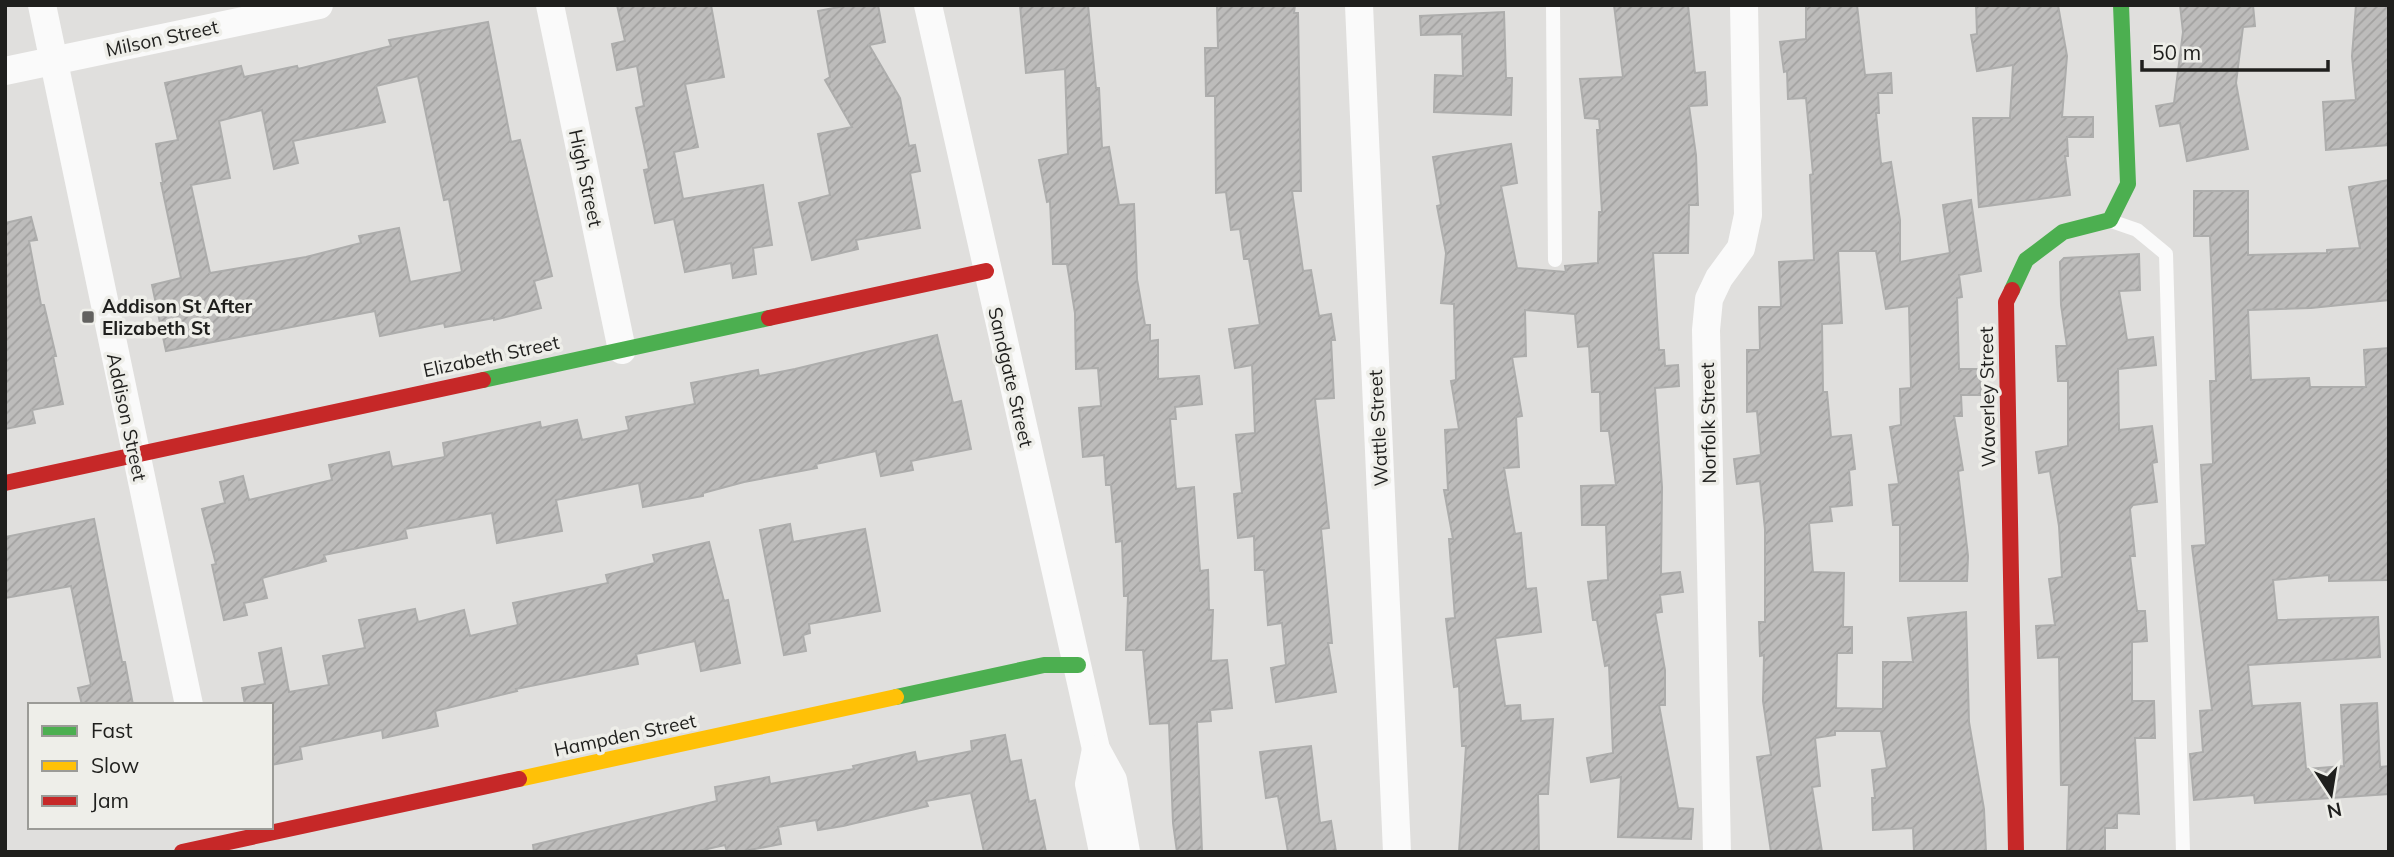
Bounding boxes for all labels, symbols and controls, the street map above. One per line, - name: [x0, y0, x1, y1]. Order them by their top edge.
- street label: Milson Street: [104, 14, 221, 62]
- scale bar: [2142, 28, 2328, 72]
- text: 50 m: [2152, 39, 2201, 65]
- street label: High Street: [564, 127, 608, 229]
- place label: Addison St After Elizabeth St: [102, 294, 253, 340]
- street label: Sandgate Street: [983, 305, 1039, 450]
- marker: Addison St After Elizabeth St: [80, 309, 96, 325]
- street label: Waverley Street: [1974, 326, 2000, 468]
- street label: Elizabeth Street: [421, 330, 562, 382]
- street label: Addison Street: [102, 351, 152, 483]
- street label: Norfolk Street: [1695, 362, 1721, 484]
- street label: Wattle Street: [1363, 369, 1393, 487]
- legend: [28, 703, 273, 829]
- street label: Hampden Street: [552, 708, 698, 762]
- text: Fast: [91, 717, 133, 743]
- text: Slow: [91, 752, 139, 778]
- north arrow: [2296, 759, 2366, 829]
- text: Jam: [91, 787, 129, 813]
- text: N: [2325, 797, 2344, 824]

